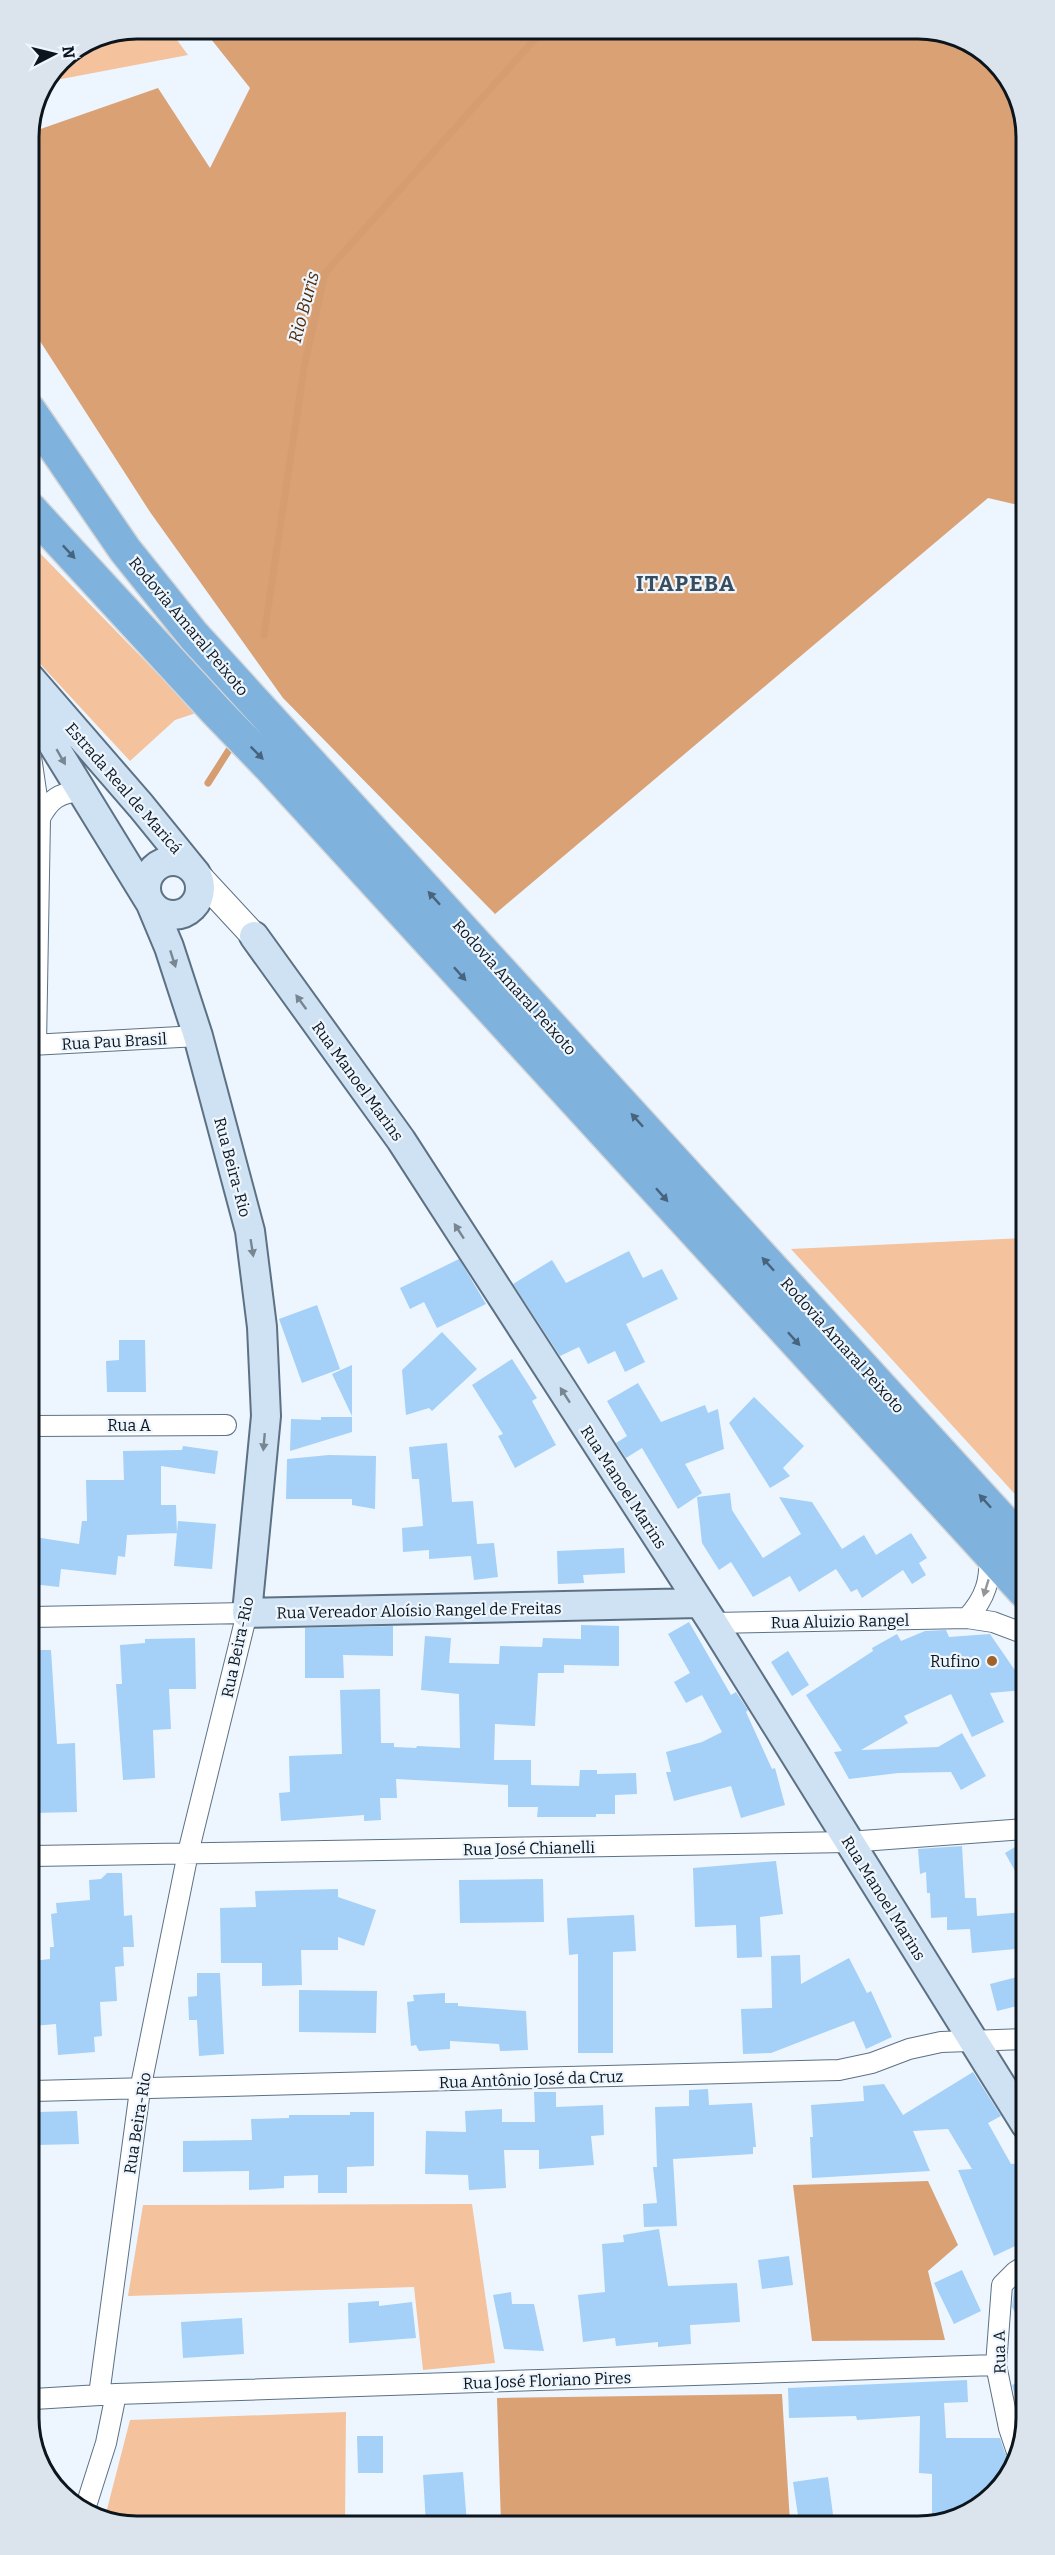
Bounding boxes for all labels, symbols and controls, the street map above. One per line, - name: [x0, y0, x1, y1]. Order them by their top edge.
- north arrow: [24, 24, 84, 84]
- text: N: [58, 45, 79, 60]
- water label: Rio Buris: [284, 269, 324, 345]
- one-way arrow: [62, 545, 76, 560]
- street label: Rodovia Amaral Peixoto: [125, 553, 252, 700]
- district label: ITAPEBA: [636, 570, 736, 597]
- street label: Estrada Real de Maricá: [61, 719, 186, 858]
- one-way arrow: [249, 746, 263, 760]
- one-way arrow: [56, 749, 66, 766]
- one-way arrow: [427, 891, 441, 906]
- street label: Rodovia Amaral Peixoto: [449, 916, 580, 1059]
- one-way arrow: [168, 950, 178, 968]
- one-way arrow: [453, 966, 466, 981]
- one-way arrow: [295, 994, 307, 1010]
- street label: Rua Manoel Marins: [308, 1018, 407, 1145]
- street label: Rua Pau Brasil: [61, 1029, 168, 1054]
- one-way arrow: [631, 1113, 644, 1128]
- street label: Rua Beira-Rio: [210, 1115, 255, 1219]
- one-way arrow: [655, 1187, 668, 1202]
- one-way arrow: [454, 1223, 465, 1239]
- one-way arrow: [248, 1238, 257, 1257]
- one-way arrow: [761, 1256, 775, 1271]
- street label: Rodovia Amaral Peixoto: [777, 1274, 908, 1417]
- one-way arrow: [787, 1331, 800, 1346]
- one-way arrow: [559, 1387, 570, 1403]
- street label: Rua A: [107, 1416, 151, 1435]
- street label: Rua Manoel Marins: [577, 1422, 670, 1552]
- one-way arrow: [259, 1433, 269, 1452]
- one-way arrow: [978, 1493, 992, 1508]
- one-way arrow: [981, 1579, 990, 1597]
- street label: Rua Beira-Rio: [218, 1595, 257, 1699]
- street label: Rua Vereador Aloísio Rangel de Freitas: [276, 1599, 562, 1622]
- street label: Rua Aluizio Rangel: [771, 1611, 910, 1632]
- place label: Rufino: [930, 1652, 980, 1671]
- marker: Rufino: [985, 1654, 999, 1668]
- street label: Rua Manoel Marins: [838, 1833, 930, 1964]
- street label: Rua José Chianelli: [463, 1838, 595, 1859]
- street label: Rua Antônio José da Cruz: [438, 2067, 624, 2092]
- street label: Rua Beira-Rio: [120, 2071, 155, 2175]
- street label: Rua A: [990, 2329, 1009, 2374]
- street label: Rua José Floriano Pires: [462, 2368, 632, 2393]

